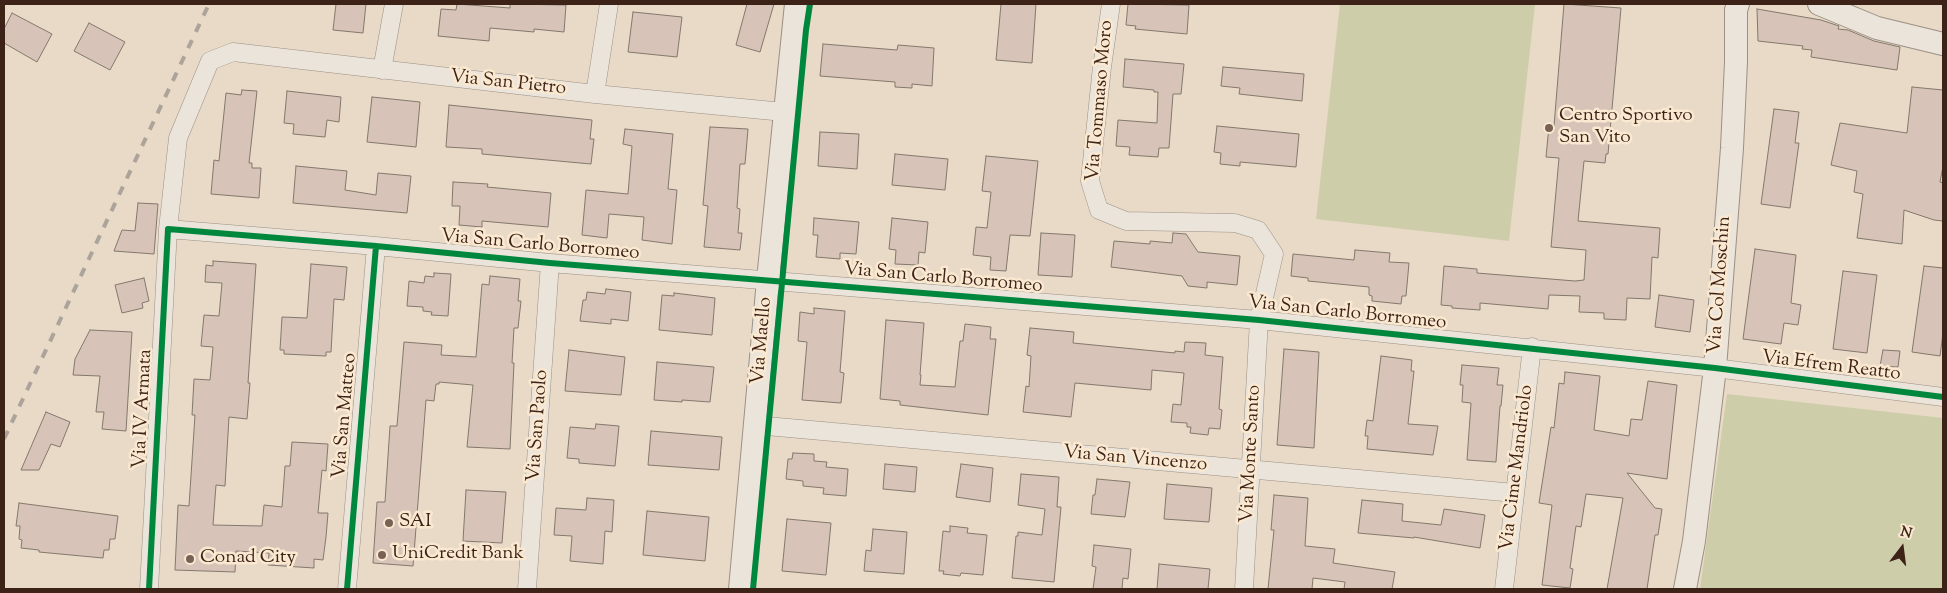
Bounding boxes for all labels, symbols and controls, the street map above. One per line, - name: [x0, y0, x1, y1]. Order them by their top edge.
- street label: Via Tommaso Moro: [1083, 19, 1119, 183]
- street label: Via San Pietro: [449, 67, 567, 101]
- place label: Centro Sportivo San Vito: [1559, 106, 1693, 150]
- marker: Centro Sportivo San Vito: [1543, 122, 1555, 134]
- street label: Via Col Moschin: [1705, 215, 1737, 355]
- street label: Via San Carlo Borromeo: [440, 226, 640, 266]
- street label: Via San Carlo Borromeo: [843, 259, 1043, 299]
- street label: Via San Carlo Borromeo: [1247, 292, 1447, 336]
- street label: Via Maello: [748, 296, 778, 386]
- street label: Via Efrem Reatto: [1760, 347, 1902, 387]
- street label: Via IV Armata: [129, 349, 159, 469]
- street label: Via San Matteo: [329, 352, 363, 480]
- street label: Via San Paolo: [524, 369, 554, 483]
- street label: Via Monte Santo: [1237, 384, 1267, 524]
- street label: Via Cime Mandriolo: [1496, 384, 1540, 552]
- street label: Via San Vincenzo: [1062, 442, 1208, 478]
- place label: SAI: [399, 512, 431, 534]
- marker: SAI: [383, 517, 395, 529]
- text: N: [1898, 522, 1914, 545]
- north arrow: [1877, 523, 1927, 573]
- place label: UniCredit Bank: [392, 544, 524, 566]
- place label: Conad City: [200, 548, 296, 570]
- marker: UniCredit Bank: [376, 549, 388, 561]
- marker: Conad City: [184, 553, 196, 565]

